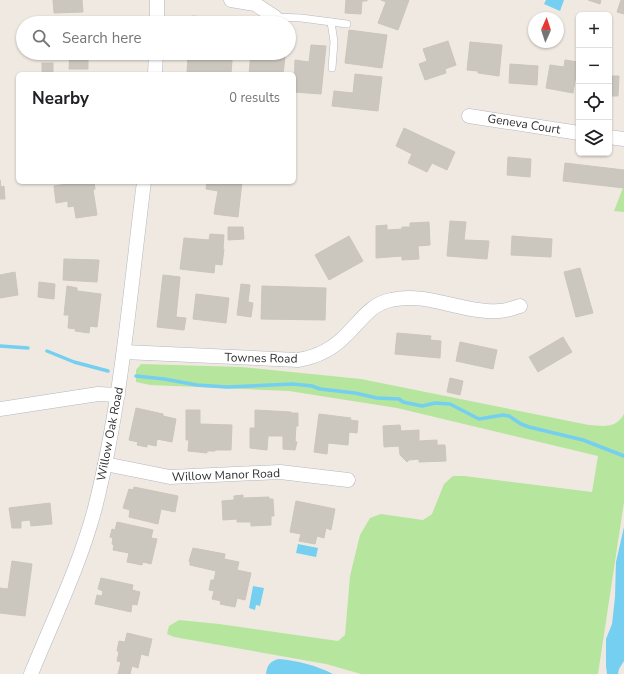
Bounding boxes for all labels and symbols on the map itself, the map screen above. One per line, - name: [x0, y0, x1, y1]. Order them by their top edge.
- north arrow: [528, 12, 564, 48]
- street label: Geneva Court: [486, 110, 562, 138]
- street label: Townes Road: [224, 349, 298, 367]
- street label: Willow Oak Road: [93, 386, 127, 482]
- street label: Willow Manor Road: [172, 465, 280, 485]

